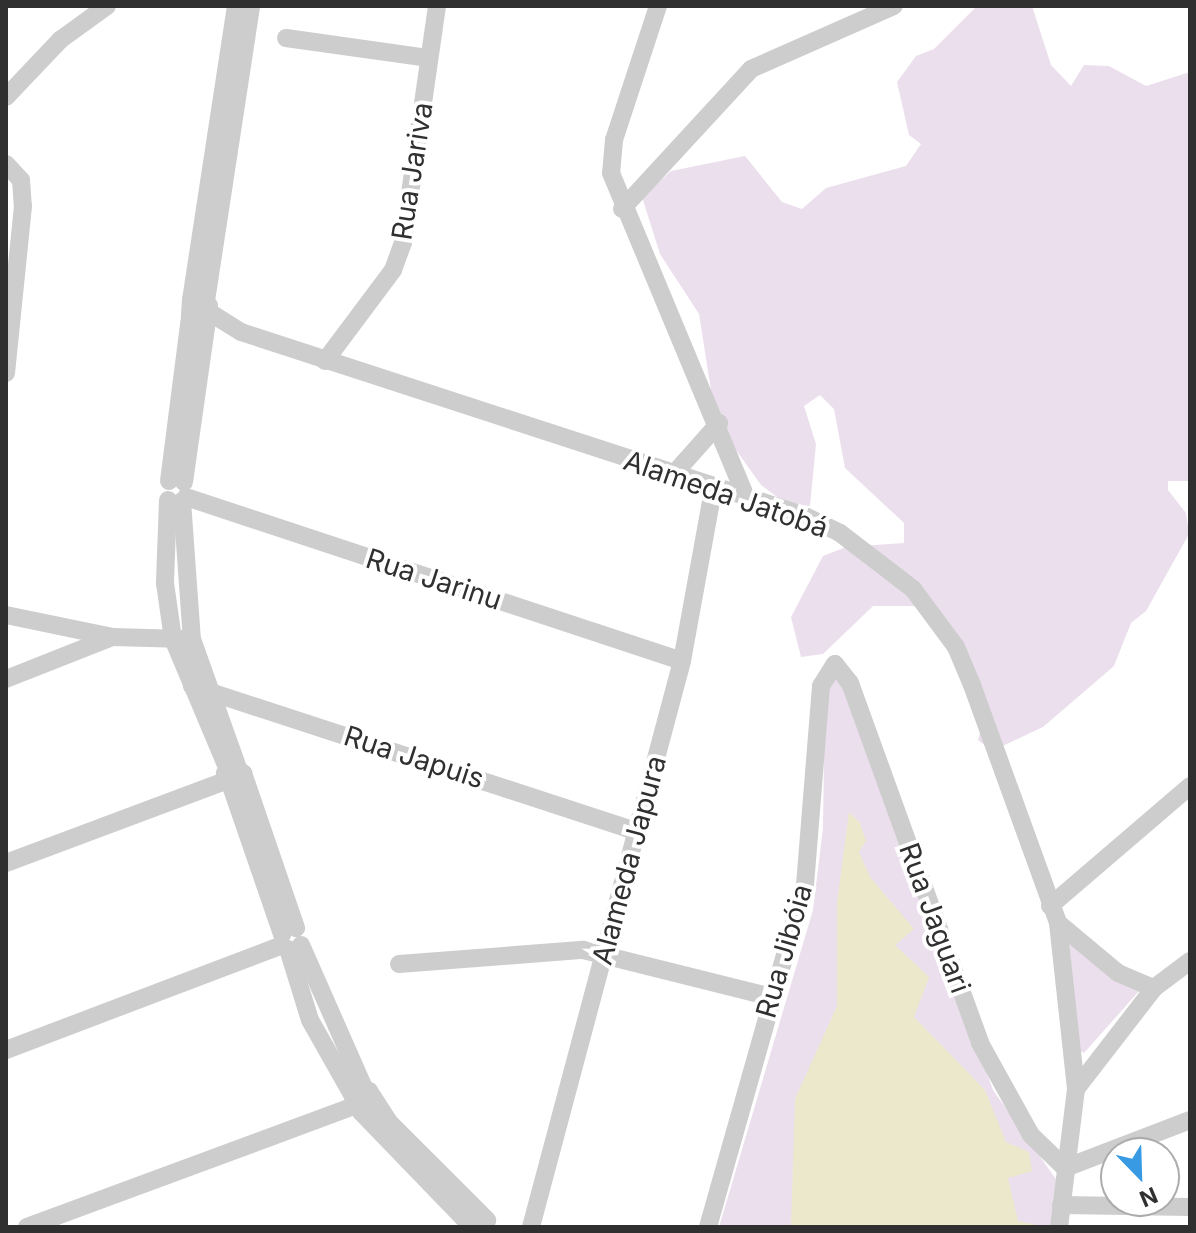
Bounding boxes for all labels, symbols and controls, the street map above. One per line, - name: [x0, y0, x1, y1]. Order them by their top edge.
- street label: Rua Jariva: [385, 100, 439, 242]
- street label: Alameda Jatobá: [619, 443, 833, 545]
- street label: Rua Jarinu: [362, 541, 506, 617]
- street label: Rua Japuis: [340, 719, 488, 795]
- street label: Alameda Japura: [585, 752, 673, 968]
- street label: Rua Jaguari: [892, 838, 978, 998]
- street label: Rua Jibóia: [749, 880, 819, 1022]
- north arrow: [1100, 1137, 1180, 1217]
- text: N: [1136, 1182, 1161, 1212]

